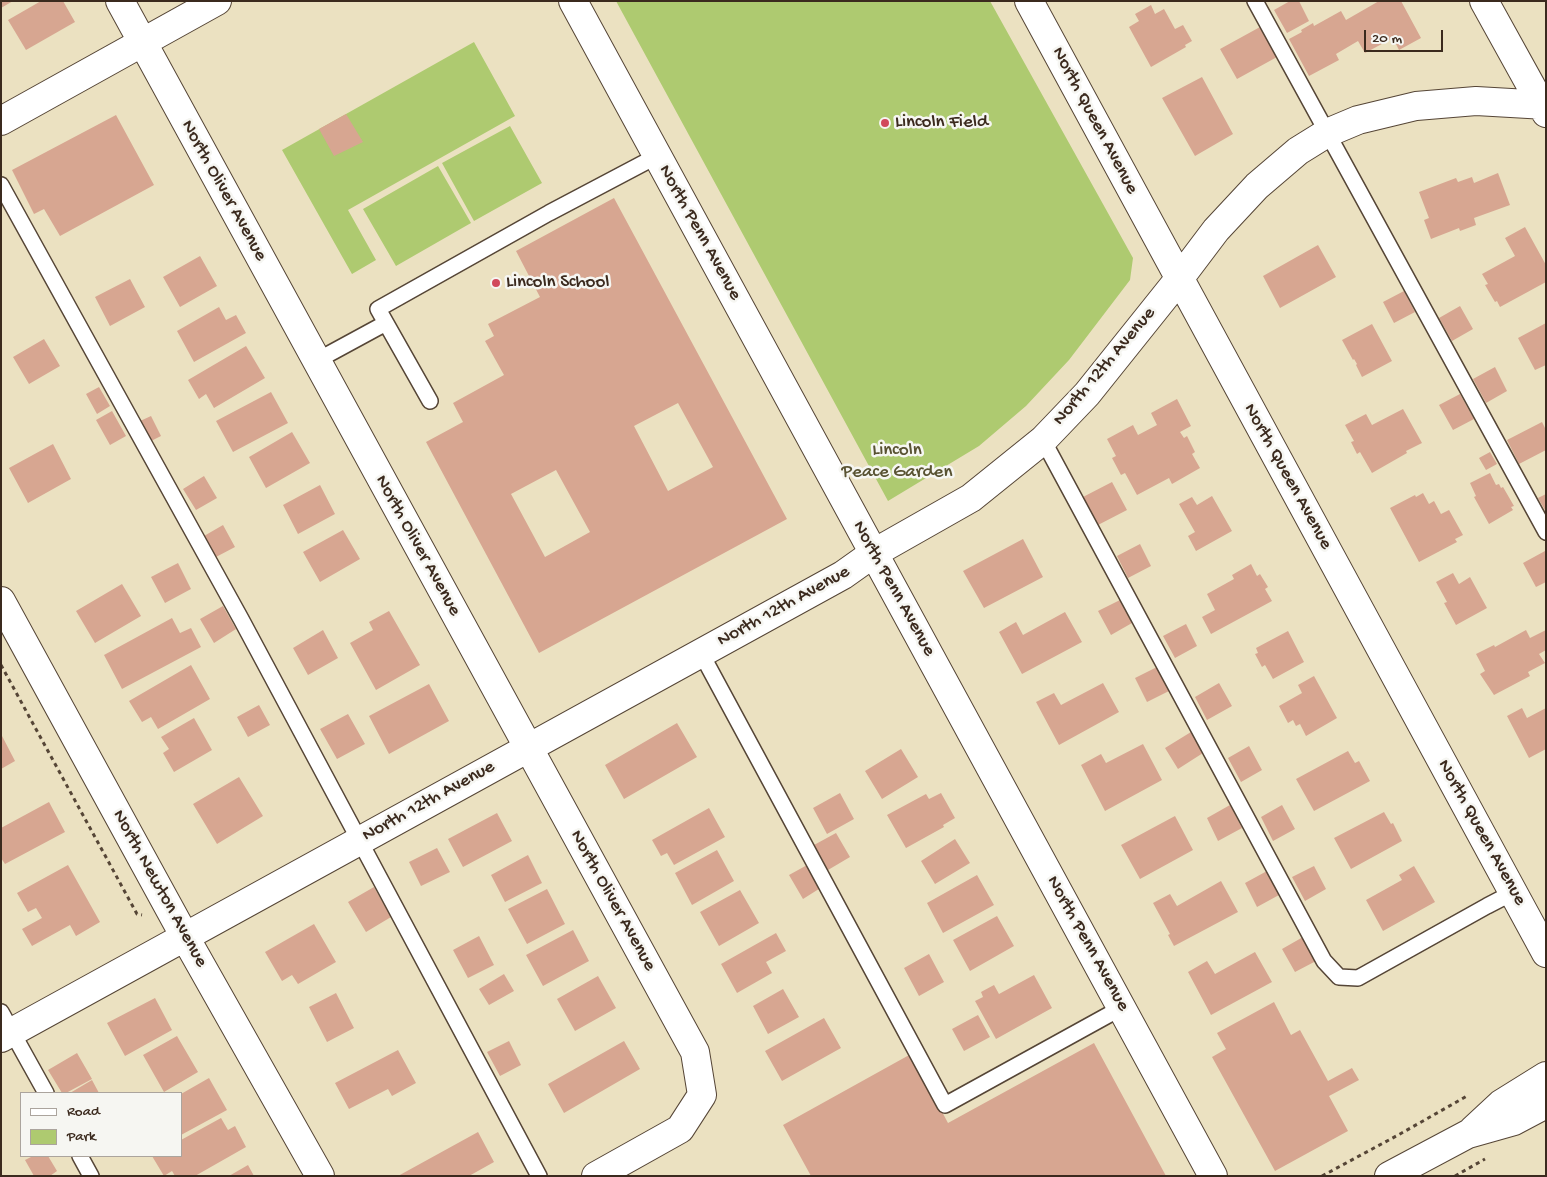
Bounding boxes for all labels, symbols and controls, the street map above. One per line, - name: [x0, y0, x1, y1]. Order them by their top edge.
- scale bar: [1367, 20, 1446, 52]
- text: 20 m: [1372, 30, 1402, 48]
- street label: North Queen Avenue: [1046, 44, 1142, 198]
- place label: Lincoln Field: [895, 112, 988, 134]
- street label: North Oliver Avenue: [175, 116, 271, 266]
- marker: Lincoln Field: [879, 117, 891, 129]
- street label: North Penn Avenue: [652, 161, 746, 305]
- place label: Lincoln School: [506, 272, 610, 294]
- marker: Lincoln School: [490, 277, 502, 289]
- street label: North 12th Avenue: [1049, 303, 1161, 431]
- street label: North Queen Avenue: [1237, 400, 1337, 554]
- park label: Lincoln Peace Garden: [842, 440, 952, 484]
- street label: North Oliver Avenue: [369, 471, 465, 621]
- street label: North Penn Avenue: [846, 517, 940, 661]
- street label: North 12th Avenue: [714, 561, 854, 653]
- street label: North 12th Avenue: [359, 756, 499, 848]
- street label: North Queen Avenue: [1431, 756, 1531, 910]
- street label: North Newton Avenue: [106, 806, 212, 972]
- street label: North Oliver Avenue: [564, 826, 660, 976]
- street label: North Penn Avenue: [1040, 872, 1134, 1016]
- legend: [20, 1092, 182, 1157]
- text: Road: [67, 1103, 100, 1121]
- text: Park: [67, 1128, 96, 1146]

